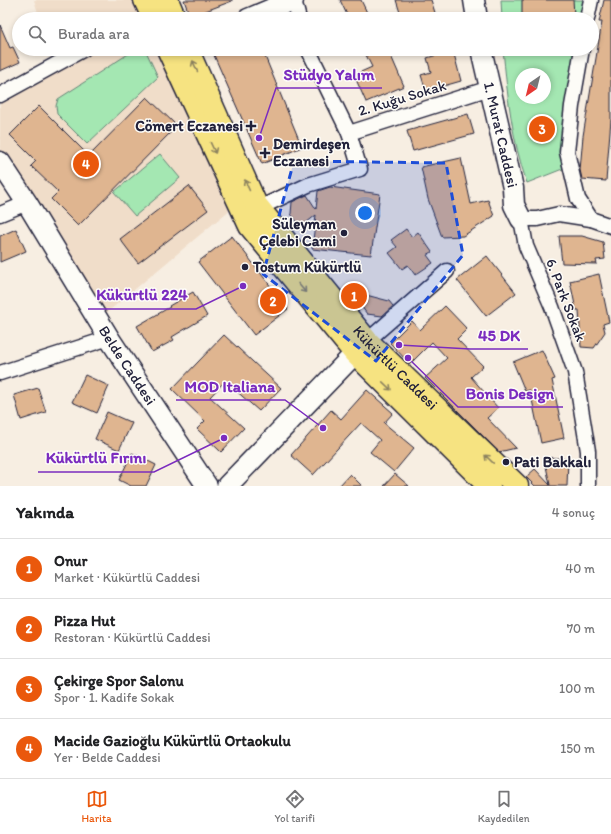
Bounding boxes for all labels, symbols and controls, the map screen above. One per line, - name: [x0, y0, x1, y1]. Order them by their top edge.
- search box: [12, 12, 599, 56]
- icon: search: [26, 23, 48, 45]
- text: Burada ara: [58, 25, 130, 43]
- callout: Stüdyo Yalım: [276, 60, 382, 88]
- one-way arrow: [191, 61, 198, 73]
- text: Stüdyo Yalım: [284, 65, 375, 85]
- north arrow: [515, 68, 551, 104]
- street label: 2. Kuğu Sokak: [356, 76, 449, 120]
- street label: 1. Murat Caddesi: [480, 80, 522, 189]
- pin: 3: [529, 114, 555, 144]
- place label: Cömert Eczanesi: [135, 117, 243, 135]
- marker: Cömert Eczanesi: [246, 121, 256, 131]
- place label: Demirdeşen Eczanesi: [273, 135, 350, 170]
- one-way arrow: [210, 142, 217, 154]
- marker: Demirdeşen Eczanesi: [260, 148, 270, 158]
- pin: 4: [73, 149, 99, 179]
- one-way arrow: [243, 180, 251, 192]
- your location: [355, 203, 375, 223]
- place label: Süleyman Çelebi Cami: [259, 215, 337, 251]
- marker: Süleyman Çelebi Cami: [339, 228, 349, 238]
- street label: 6. Park Sokak: [542, 256, 590, 344]
- place label: Tostum Kükürtlü: [252, 258, 362, 276]
- marker: Tostum Kükürtlü: [240, 262, 250, 272]
- callout: Kükürtlü 224: [88, 281, 196, 309]
- pin: 1: [341, 281, 367, 311]
- one-way arrow: [297, 283, 306, 294]
- text: Kükürtlü 224: [96, 285, 188, 304]
- pin: 2: [260, 286, 286, 316]
- callout: 45 DK: [470, 321, 528, 349]
- street label: Kükürtlü Caddesi: [349, 322, 442, 414]
- street label: Belde Caddesi: [95, 323, 160, 408]
- text: 45 DK: [478, 326, 521, 345]
- callout: MOD Italiana: [176, 372, 285, 400]
- text: MOD Italiana: [185, 377, 276, 396]
- callout: Bonis Design: [458, 379, 563, 407]
- one-way arrow: [382, 381, 392, 391]
- text: Bonis Design: [466, 384, 555, 404]
- callout: Kükürtlü Fırını: [38, 444, 154, 472]
- text: Kükürtlü Fırını: [46, 448, 146, 467]
- place label: Pati Bakkalı: [514, 453, 591, 471]
- one-way arrow: [484, 454, 494, 464]
- marker: Pati Bakkalı: [501, 457, 511, 467]
- text: Yakında: [16, 502, 74, 522]
- text: 4 sonuç: [552, 505, 595, 520]
- text: Onur: [54, 552, 87, 570]
- text: 1: [26, 561, 32, 576]
- text: 40 m: [565, 561, 595, 576]
- text: Market · Kükürtlü Caddesi: [54, 570, 200, 585]
- text: Pizza Hut: [54, 612, 115, 630]
- text: 2: [26, 621, 32, 636]
- text: 70 m: [567, 621, 595, 636]
- text: Restoran · Kükürtlü Caddesi: [54, 630, 211, 645]
- text: Çekirge Spor Salonu: [54, 672, 184, 690]
- text: 3: [25, 681, 33, 696]
- text: 100 m: [559, 681, 595, 696]
- text: Spor · 1. Kadife Sokak: [54, 690, 174, 705]
- text: Macide Gazioğlu Kükürtlü Ortaokulu: [54, 732, 291, 750]
- text: 4: [25, 741, 33, 756]
- text: 150 m: [560, 741, 595, 756]
- text: Yer · Belde Caddesi: [54, 750, 161, 765]
- tab: Harita: [81, 788, 112, 825]
- tab: Yol tarifi: [274, 788, 315, 825]
- tab: Kaydedilen: [478, 788, 530, 825]

